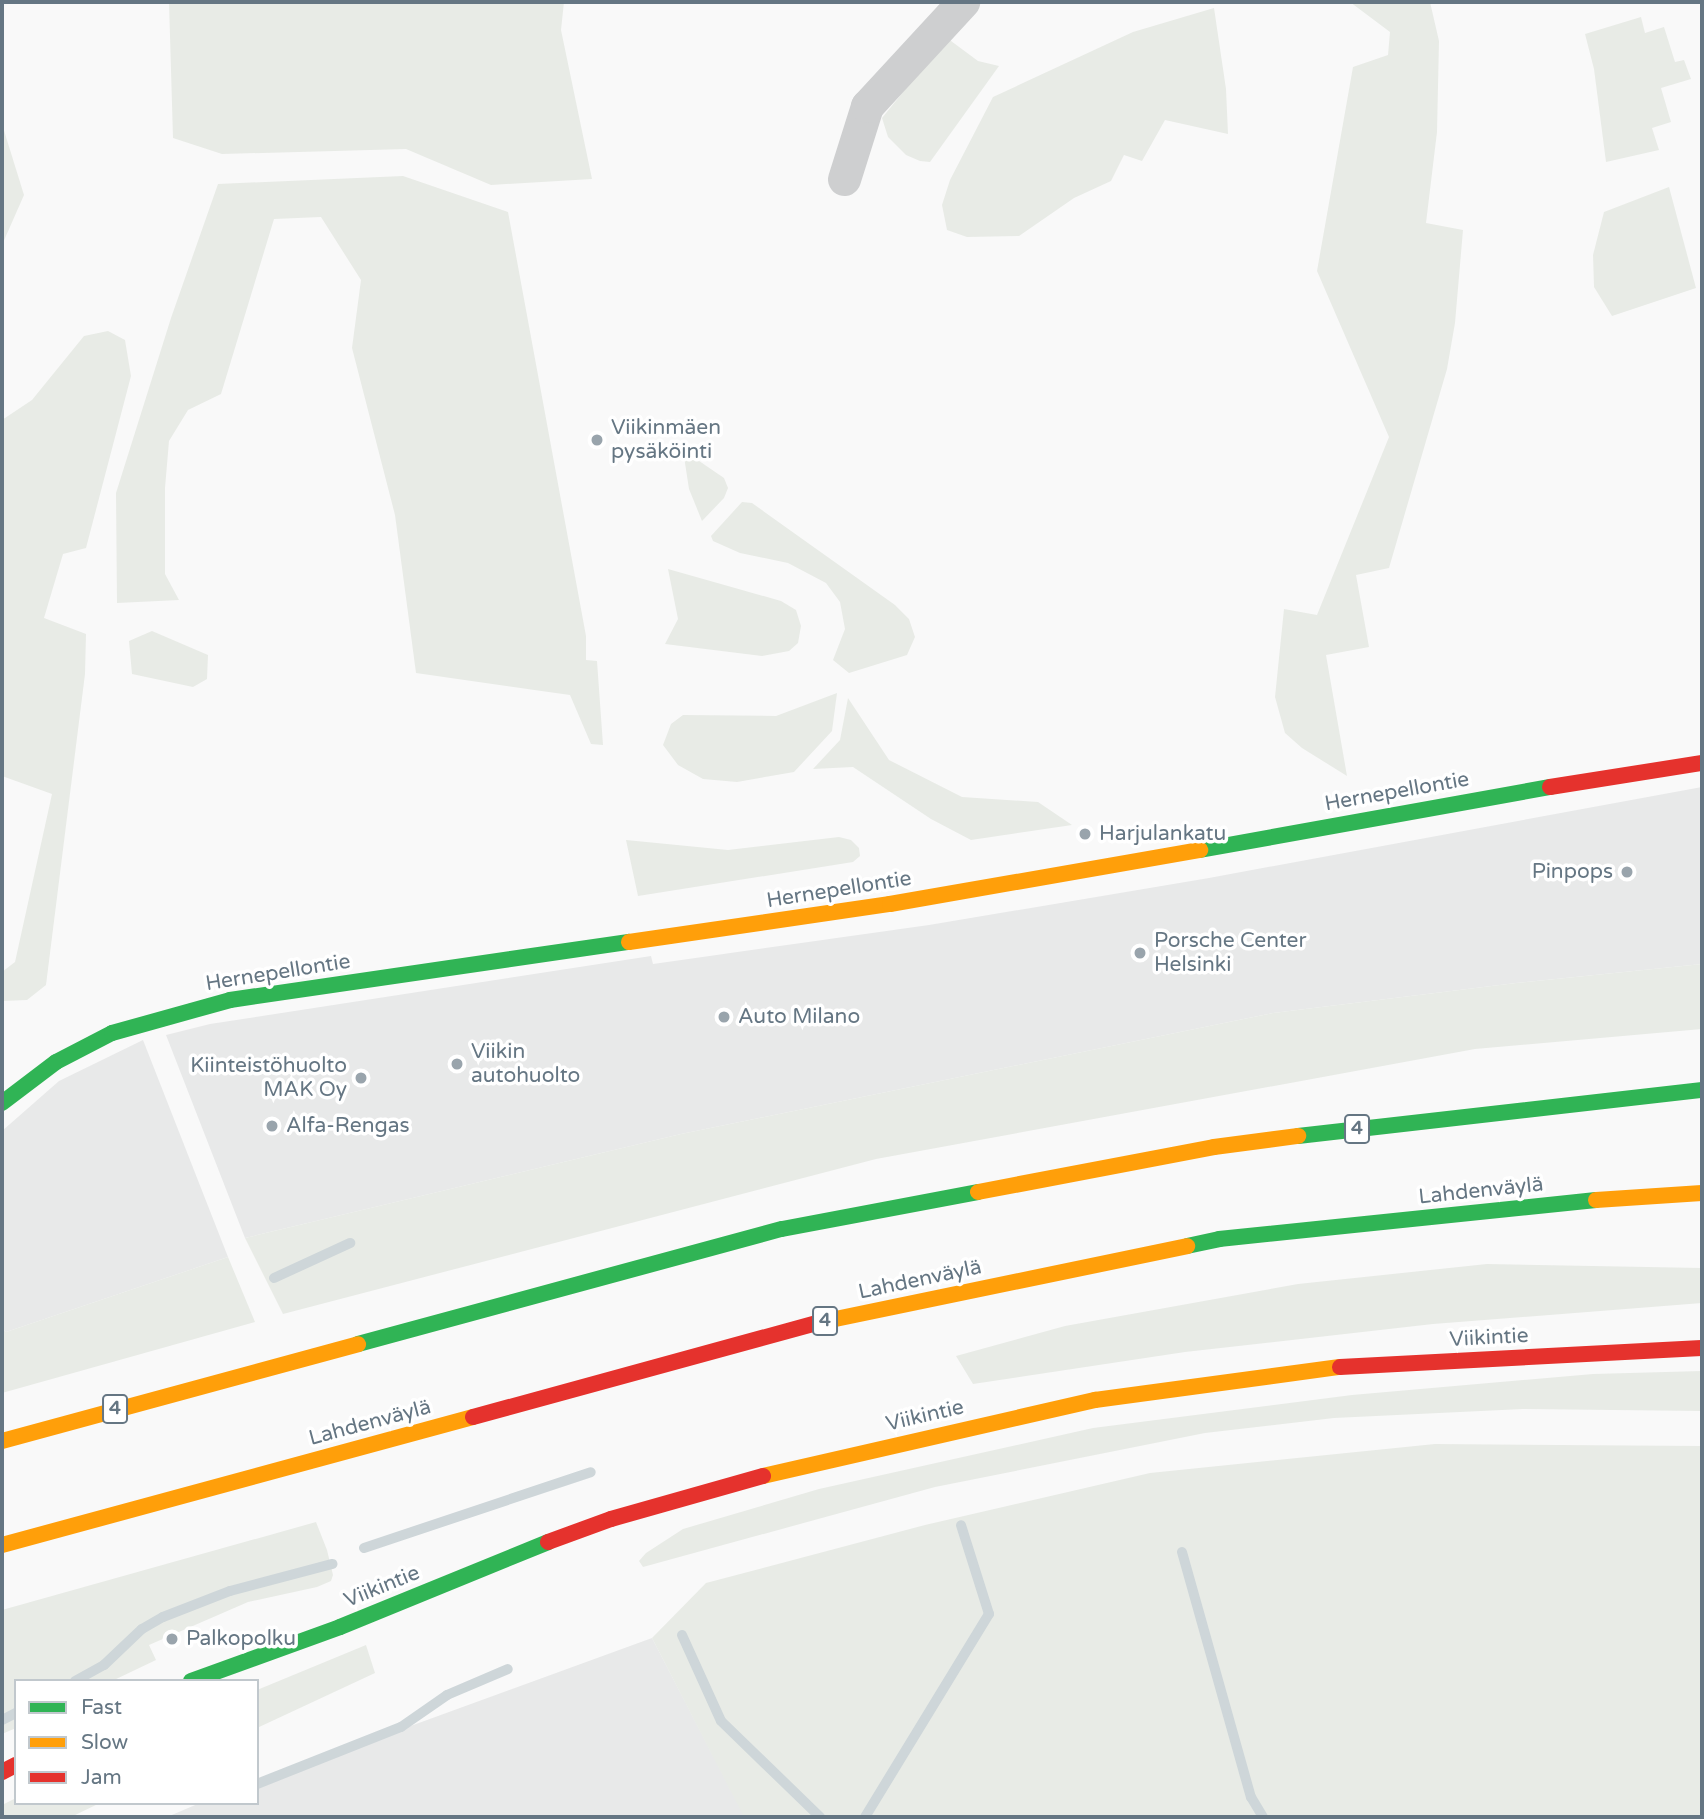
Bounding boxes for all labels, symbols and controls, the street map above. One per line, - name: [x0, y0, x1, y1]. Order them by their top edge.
- place label: Viikinmäen pysäköinti: [611, 415, 721, 465]
- marker: Viikinmäen pysäköinti: [589, 432, 605, 448]
- street label: Hernepellontie: [1323, 767, 1471, 817]
- place label: Harjulankatu: [1099, 821, 1226, 847]
- marker: Harjulankatu: [1077, 826, 1093, 842]
- place label: Pinpops: [1532, 859, 1613, 885]
- marker: Pinpops: [1619, 864, 1635, 880]
- street label: Hernepellontie: [765, 866, 913, 914]
- place label: Porsche Center Helsinki: [1154, 928, 1307, 978]
- marker: Porsche Center Helsinki: [1132, 945, 1148, 961]
- street label: Hernepellontie: [204, 949, 352, 997]
- place label: Auto Milano: [738, 1004, 860, 1030]
- marker: Auto Milano: [716, 1009, 732, 1025]
- place label: Viikin autohuolto: [471, 1039, 580, 1089]
- place label: Kiinteistöhuolto MAK Oy: [190, 1053, 347, 1103]
- marker: Viikin autohuolto: [449, 1056, 465, 1072]
- marker: Kiinteistöhuolto MAK Oy: [353, 1070, 369, 1086]
- place label: Alfa-Rengas: [286, 1113, 410, 1139]
- road number: 4: [1343, 1114, 1371, 1144]
- marker: Alfa-Rengas: [264, 1118, 280, 1134]
- street label: Lahdenväylä: [1417, 1172, 1545, 1210]
- street label: Lahdenväylä: [856, 1255, 984, 1305]
- road number: 4: [811, 1306, 839, 1336]
- street label: Viikintie: [1449, 1323, 1529, 1353]
- road number: 4: [101, 1394, 129, 1424]
- street label: Lahdenväylä: [306, 1395, 434, 1451]
- street label: Viikintie: [884, 1395, 966, 1437]
- street label: Viikintie: [341, 1560, 423, 1614]
- place label: Palkopolku: [186, 1626, 296, 1652]
- marker: Palkopolku: [164, 1631, 180, 1647]
- legend: [14, 1679, 259, 1805]
- text: Fast: [81, 1695, 122, 1720]
- text: Slow: [81, 1730, 128, 1755]
- text: Jam: [81, 1765, 122, 1790]

